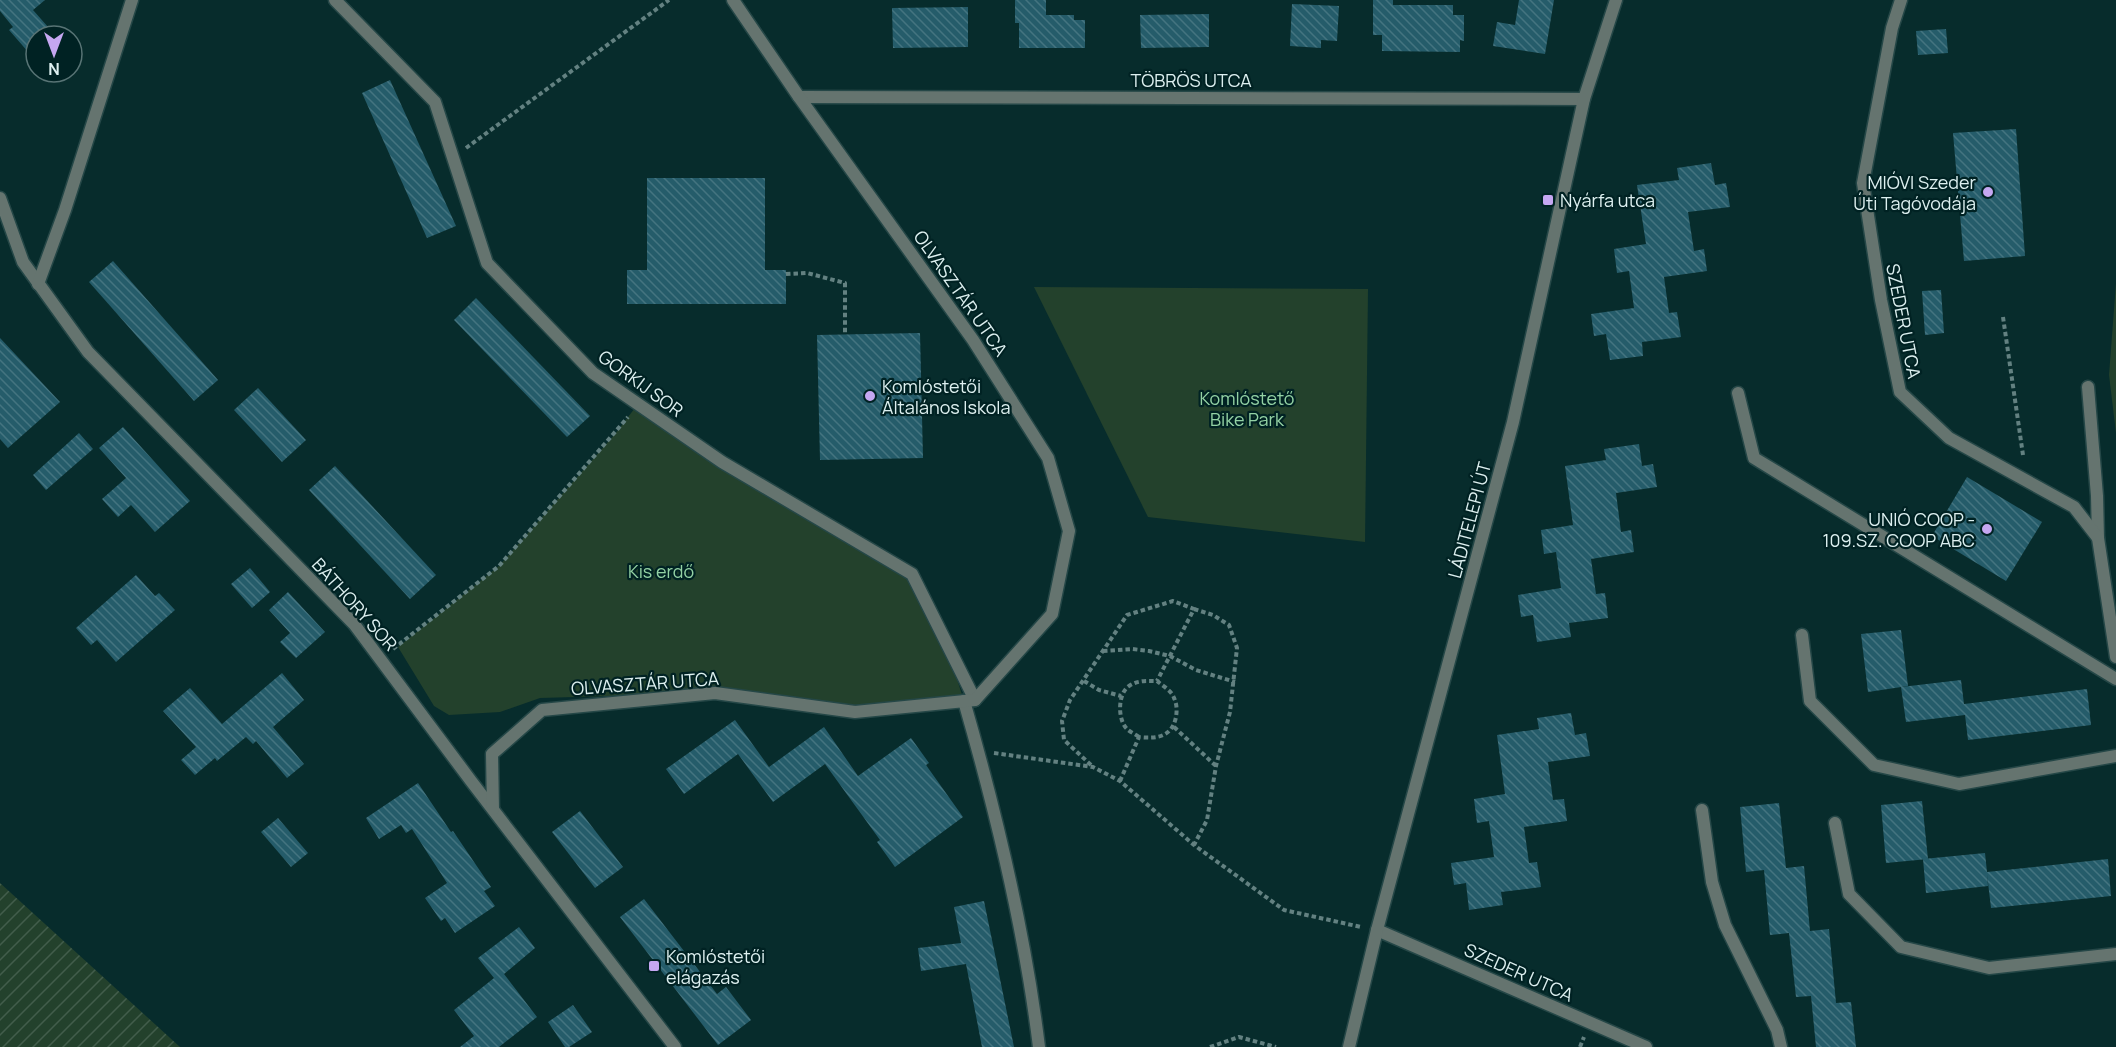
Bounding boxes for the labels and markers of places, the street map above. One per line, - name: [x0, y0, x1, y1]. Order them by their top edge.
- place label: MIÓVI Szeder Úti Tagóvodája: [1853, 170, 1977, 215]
- marker: MIÓVI Szeder Úti Tagóvodája: [1981, 185, 1995, 199]
- place label: Nyárfa utca: [1560, 188, 1655, 212]
- marker: Nyárfa utca: [1541, 193, 1555, 207]
- place label: Komlóstetői Általános Iskola: [882, 374, 1011, 419]
- marker: Komlóstetői Általános Iskola: [863, 389, 877, 403]
- place label: UNIÓ COOP - 109.SZ. COOP ABC: [1823, 507, 1975, 552]
- marker: UNIÓ COOP - 109.SZ. COOP ABC: [1980, 522, 1994, 536]
- place label: Komlóstetői elágazás: [666, 944, 765, 989]
- marker: Komlóstetői elágazás: [647, 959, 661, 973]

